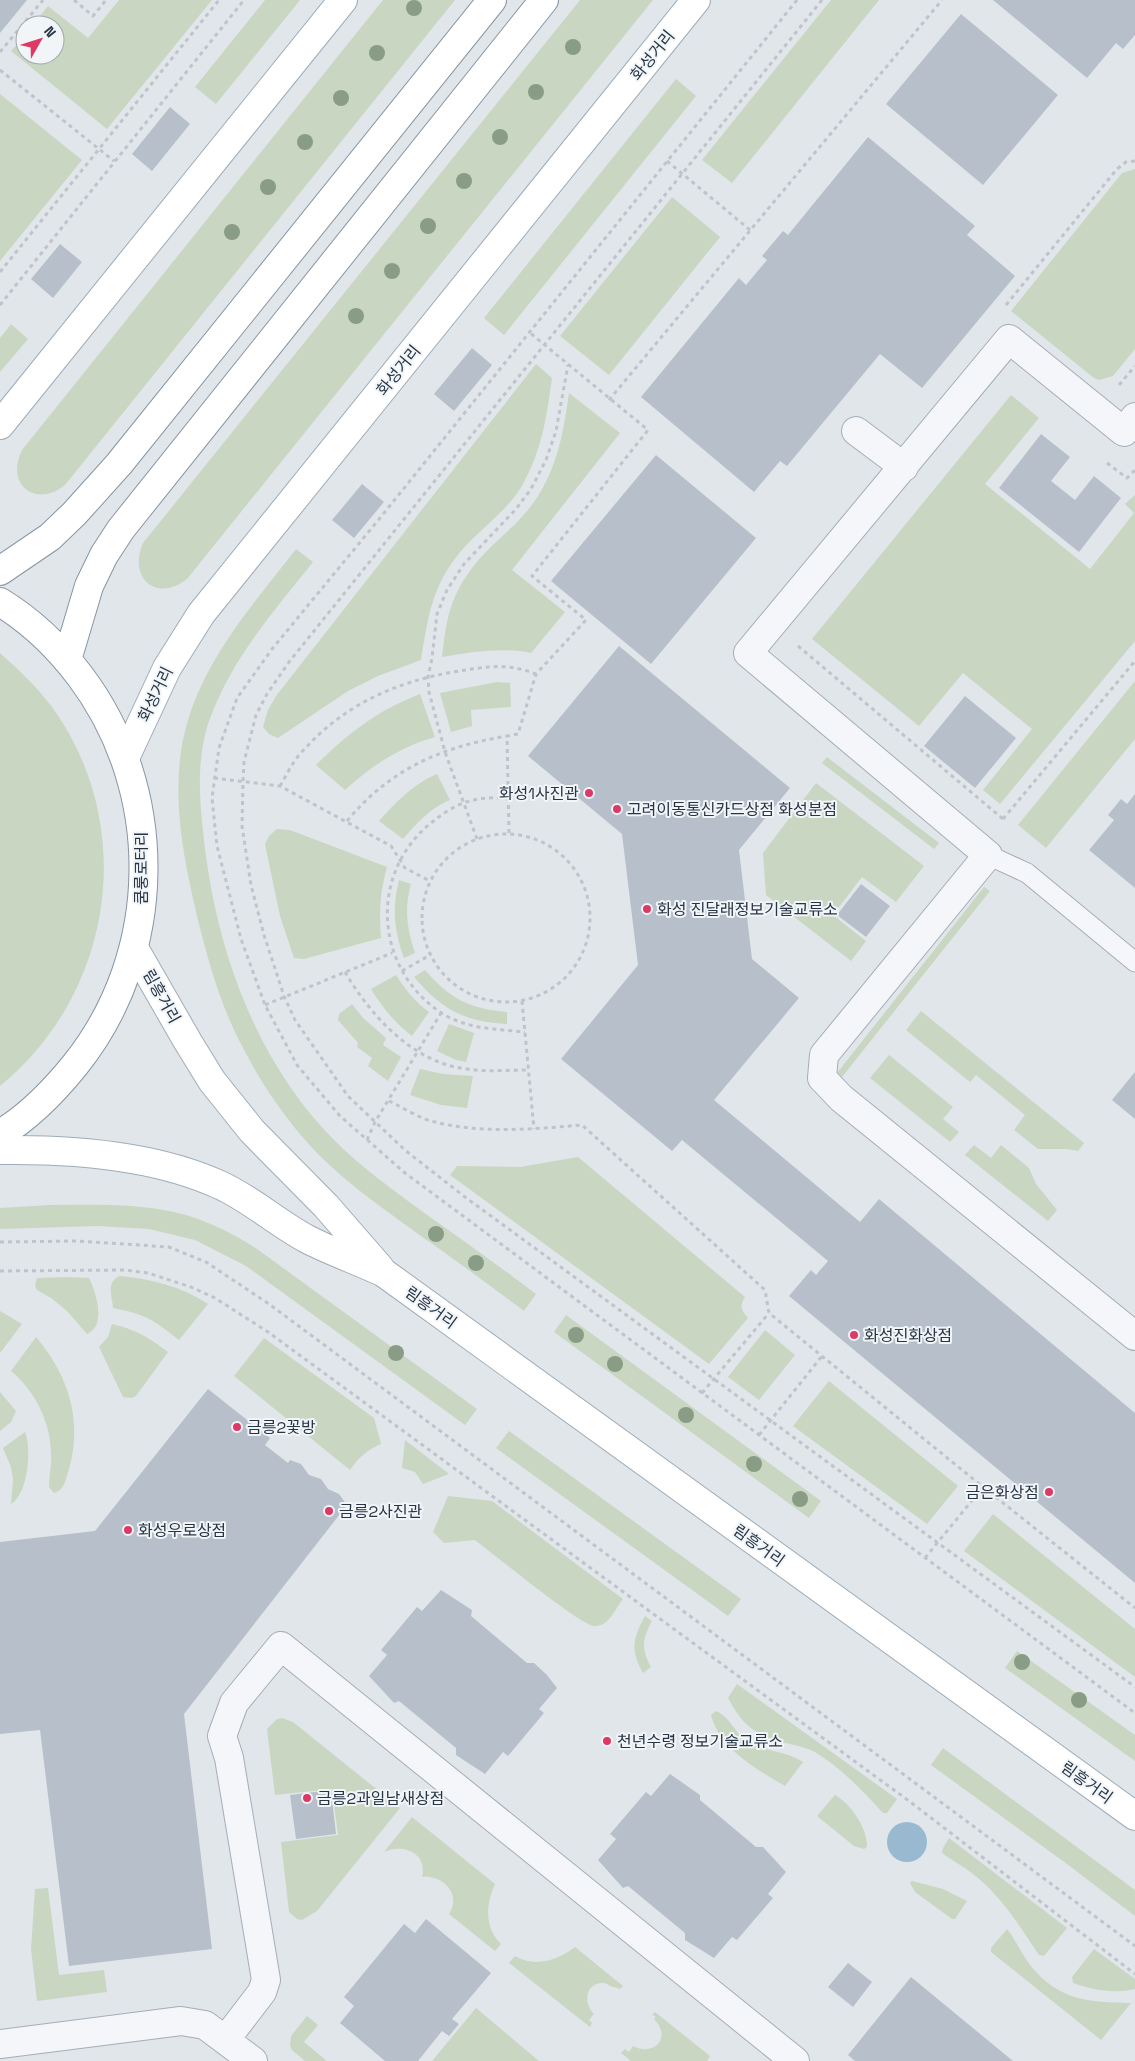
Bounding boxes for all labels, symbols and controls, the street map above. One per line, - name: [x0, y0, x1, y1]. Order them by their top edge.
- north arrow: [15, 15, 65, 65]
- text: N: [40, 23, 60, 41]
- street label: 화성거리: [626, 26, 679, 85]
- street label: 화성거리: [372, 341, 425, 400]
- street label: 화성거리: [133, 663, 178, 725]
- place label: 화성1사진관: [499, 783, 579, 804]
- marker: 화성1사진관: [583, 787, 595, 799]
- place label: 고려이동통신카드상점 화성분점: [627, 799, 837, 820]
- marker: 고려이동통신카드상점 화성분점: [611, 803, 623, 815]
- street label: 쿰룽로터리: [131, 831, 152, 905]
- place label: 화성 진달래정보기술교류소: [657, 899, 838, 920]
- marker: 화성 진달래정보기술교류소: [641, 903, 653, 915]
- street label: 림흥거리: [138, 965, 185, 1027]
- street label: 림흥거리: [401, 1282, 461, 1333]
- place label: 화성진화상점: [864, 1325, 952, 1346]
- marker: 화성진화상점: [848, 1329, 860, 1341]
- place label: 금릉2꽃방: [247, 1417, 316, 1438]
- marker: 금릉2꽃방: [231, 1421, 243, 1433]
- place label: 금은화상점: [965, 1482, 1039, 1503]
- marker: 금은화상점: [1043, 1486, 1055, 1498]
- place label: 금릉2사진관: [339, 1501, 423, 1522]
- marker: 금릉2사진관: [323, 1505, 335, 1517]
- place label: 화성우로상점: [138, 1520, 226, 1541]
- street label: 림흥거리: [729, 1520, 789, 1571]
- marker: 화성우로상점: [122, 1524, 134, 1536]
- place label: 천년수령 정보기술교류소: [617, 1731, 783, 1752]
- marker: 천년수령 정보기술교류소: [601, 1735, 613, 1747]
- street label: 림흥거리: [1057, 1757, 1117, 1808]
- place label: 금릉2과일남새상점: [317, 1788, 444, 1809]
- marker: 금릉2과일남새상점: [301, 1792, 313, 1804]

